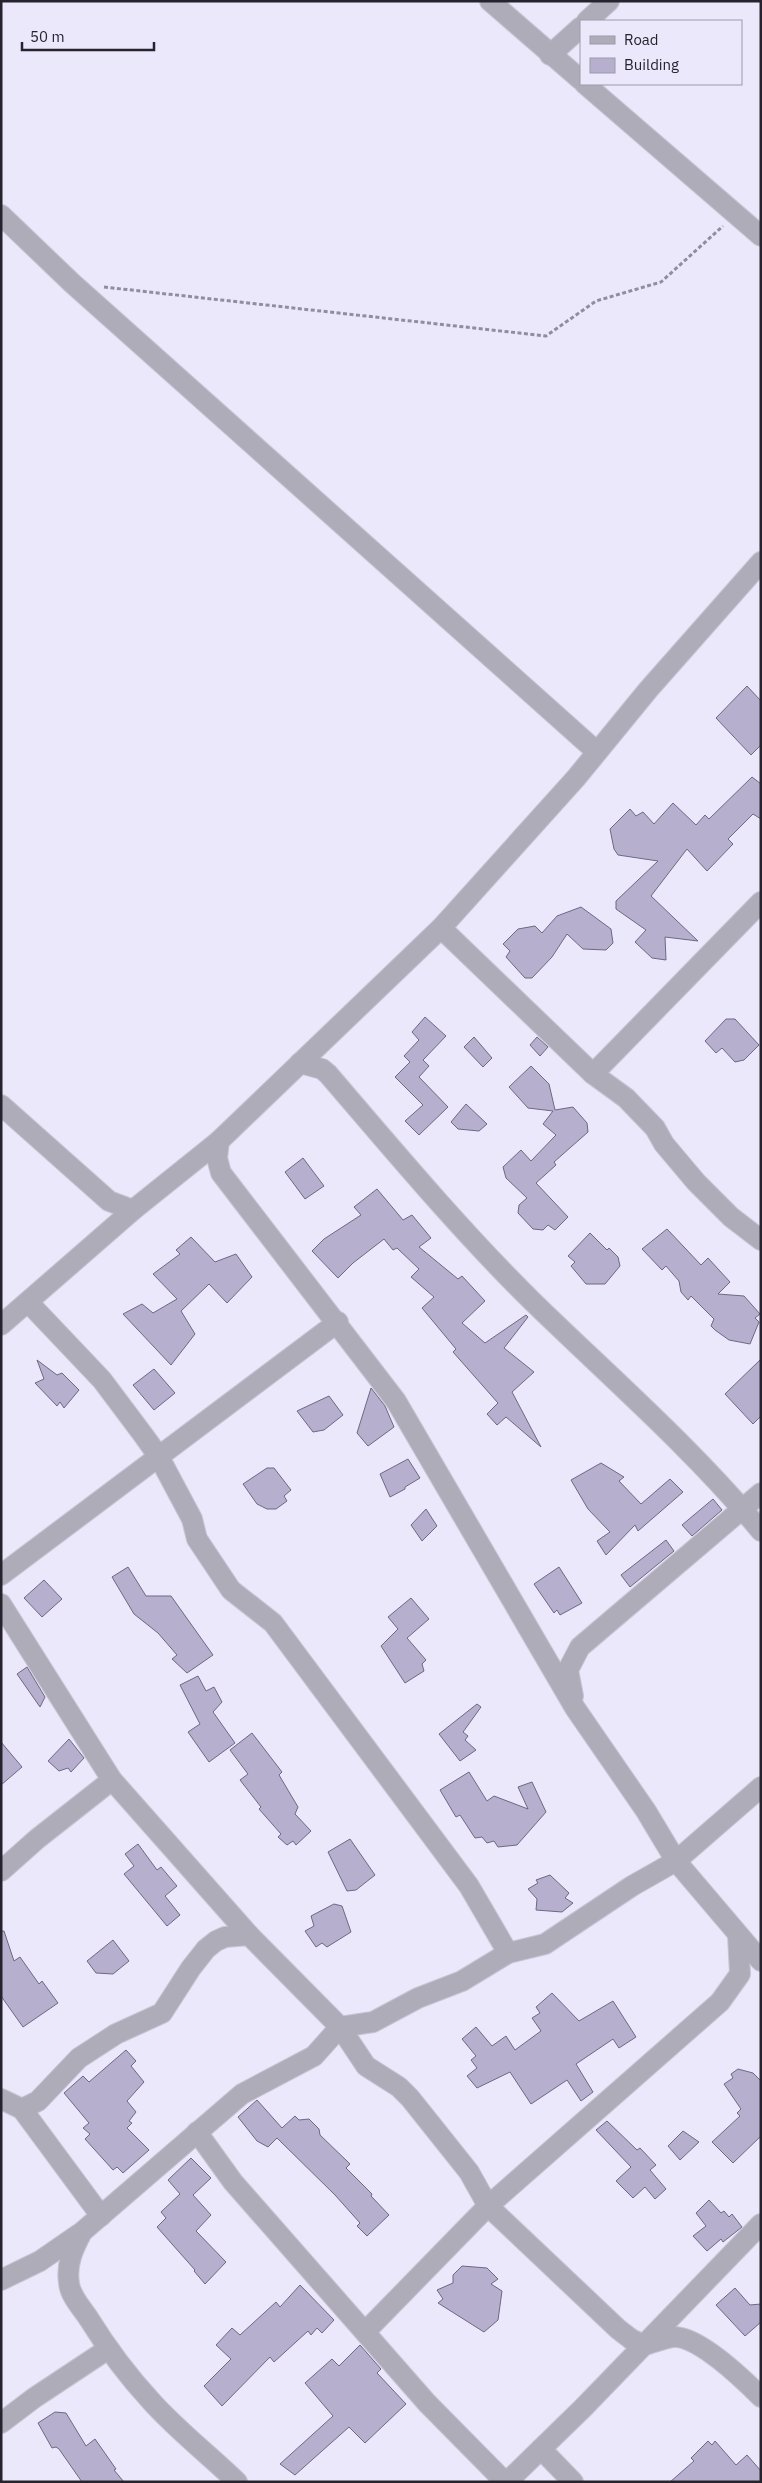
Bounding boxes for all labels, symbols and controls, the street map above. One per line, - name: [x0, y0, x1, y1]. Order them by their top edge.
- scale bar: [22, 20, 155, 52]
- legend: [580, 20, 742, 85]
- text: 50 m: [30, 27, 65, 46]
- text: Road: [624, 30, 659, 49]
- text: Building: [624, 55, 679, 74]

